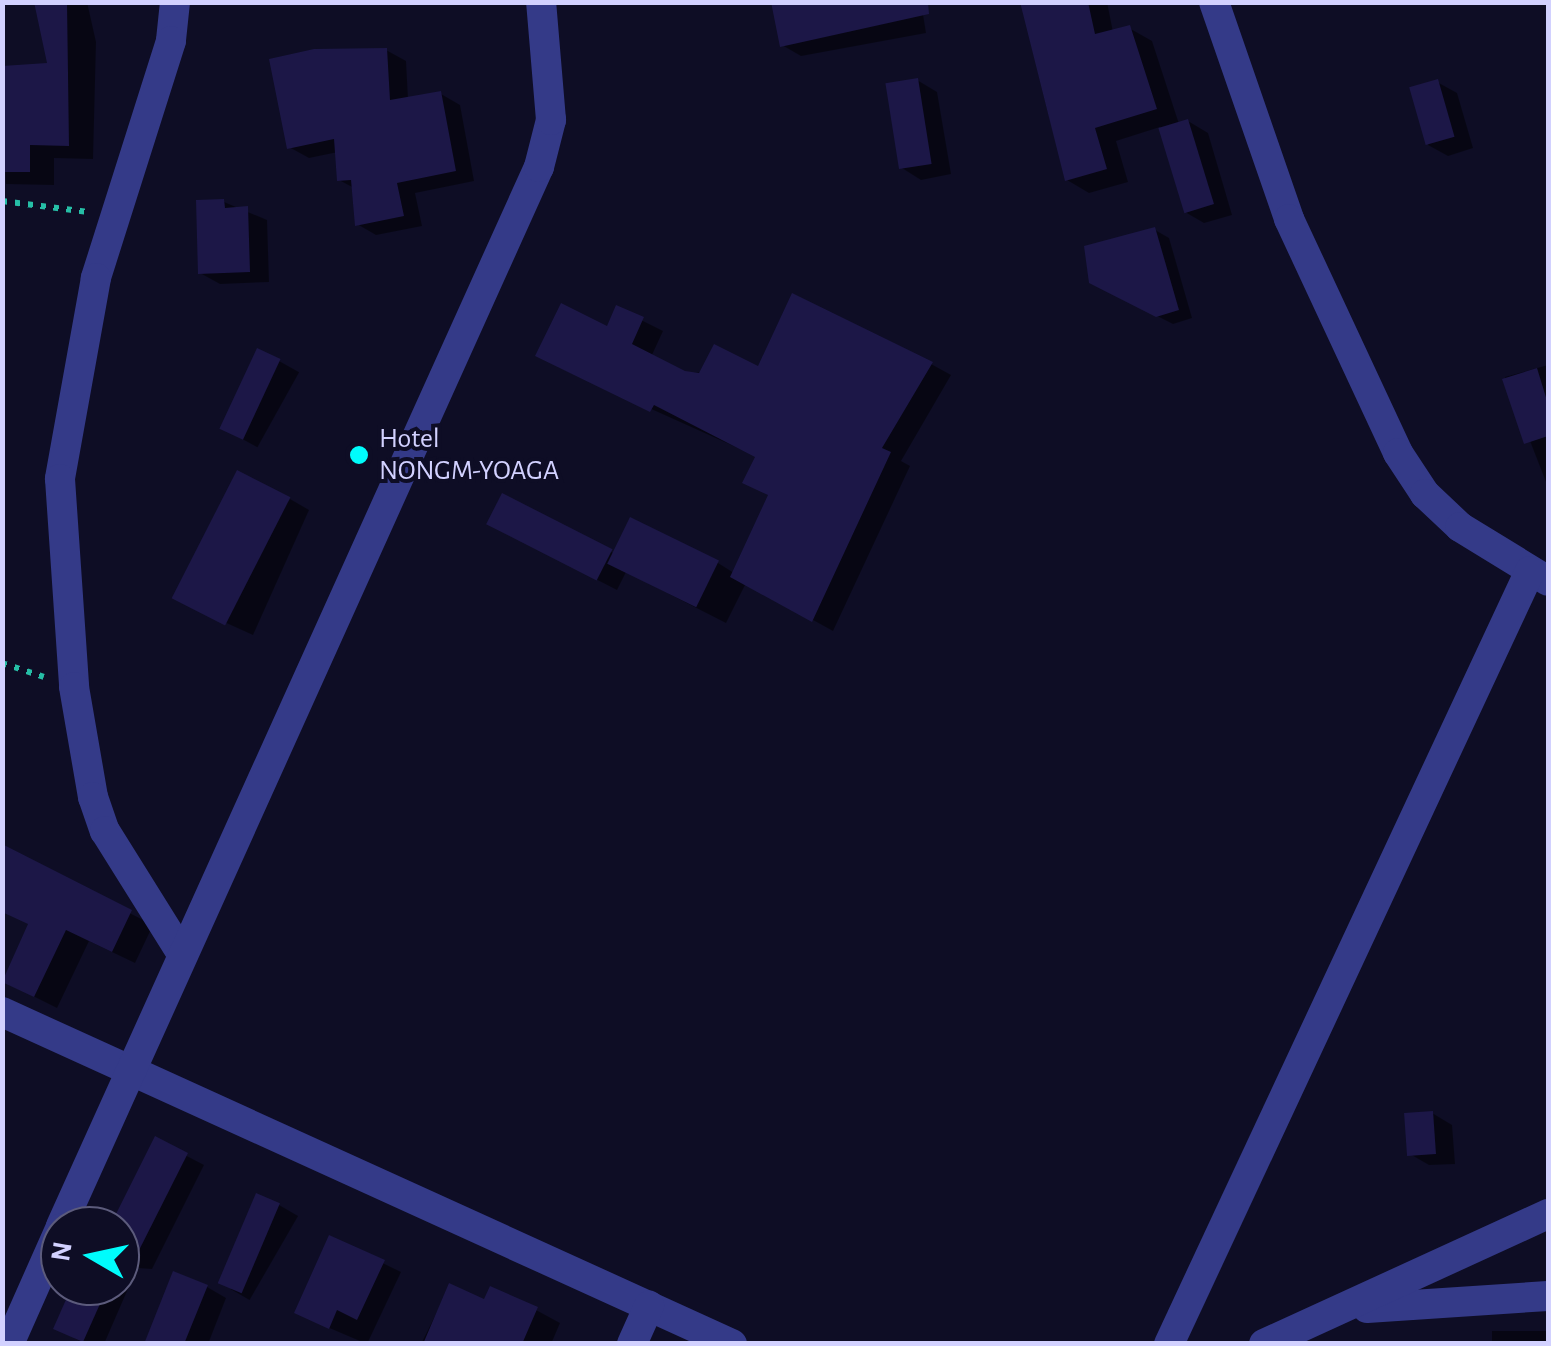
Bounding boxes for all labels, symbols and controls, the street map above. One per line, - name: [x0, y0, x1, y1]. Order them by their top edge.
- place label: Hotel NONGM-YOAGA: [379, 422, 559, 488]
- marker: Hotel NONGM-YOAGA: [348, 444, 370, 466]
- north arrow: [40, 1206, 140, 1306]
- text: N: [47, 1240, 78, 1263]

